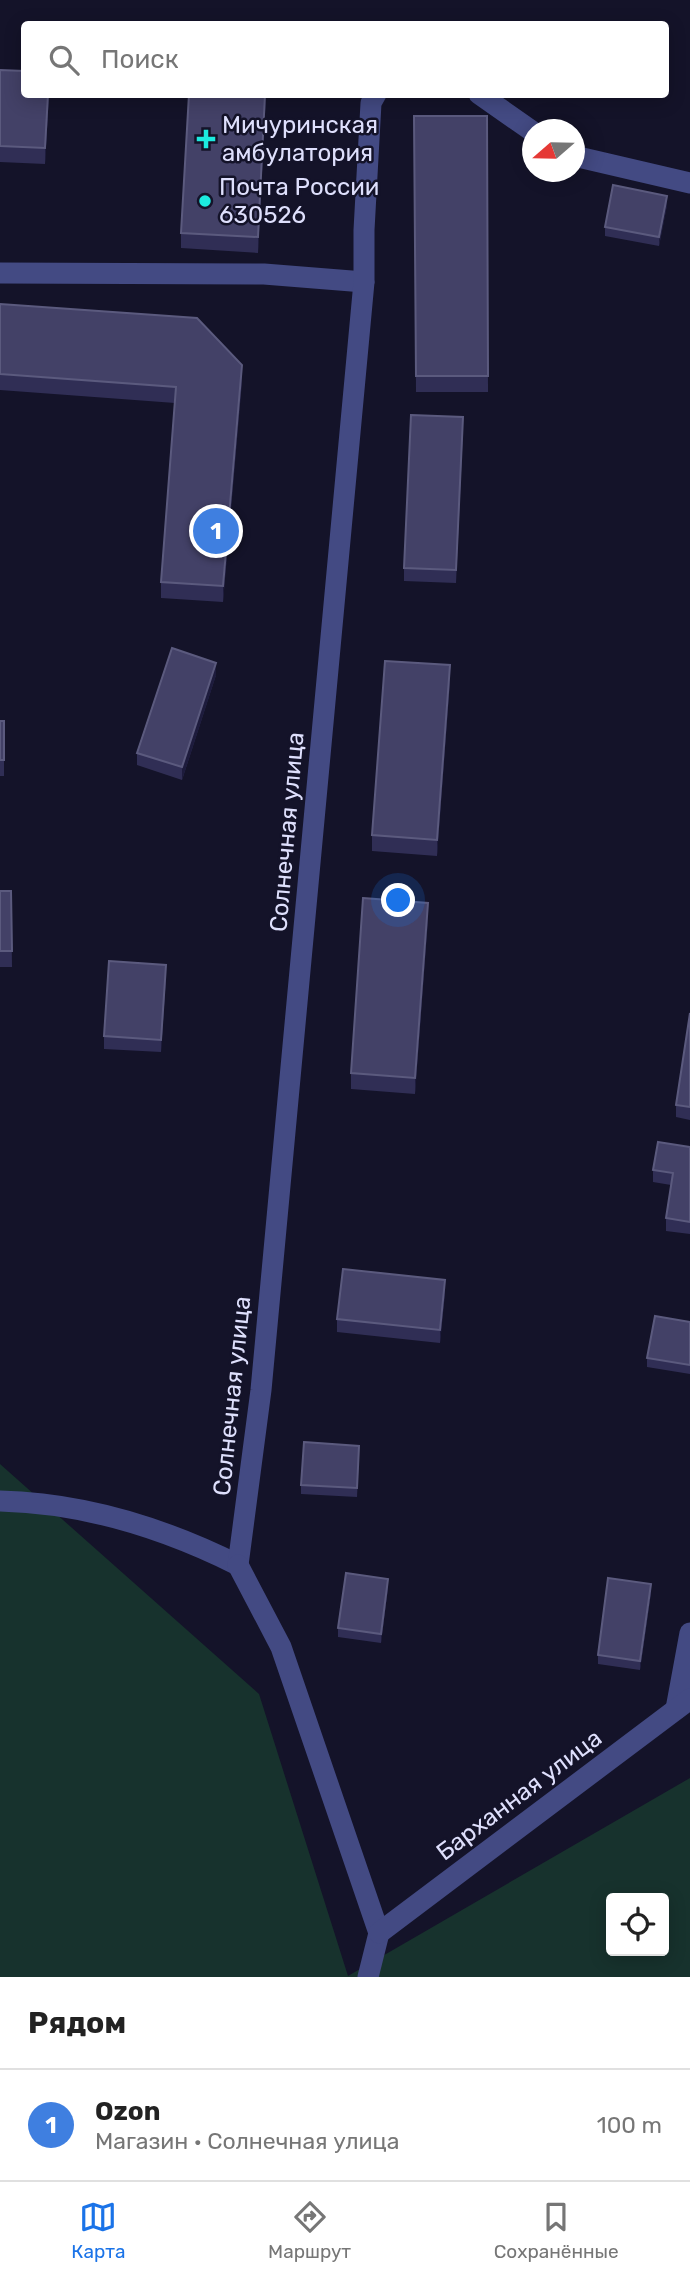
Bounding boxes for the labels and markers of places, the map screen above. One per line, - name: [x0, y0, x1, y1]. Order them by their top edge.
- place label: Мичуринская амбулатория: [222, 111, 378, 167]
- marker: Мичуринская амбулатория: [196, 129, 216, 149]
- place label: Почта России 630526: [219, 173, 379, 229]
- marker: Почта России 630526: [197, 193, 213, 209]
- pin: 1: [193, 505, 239, 557]

